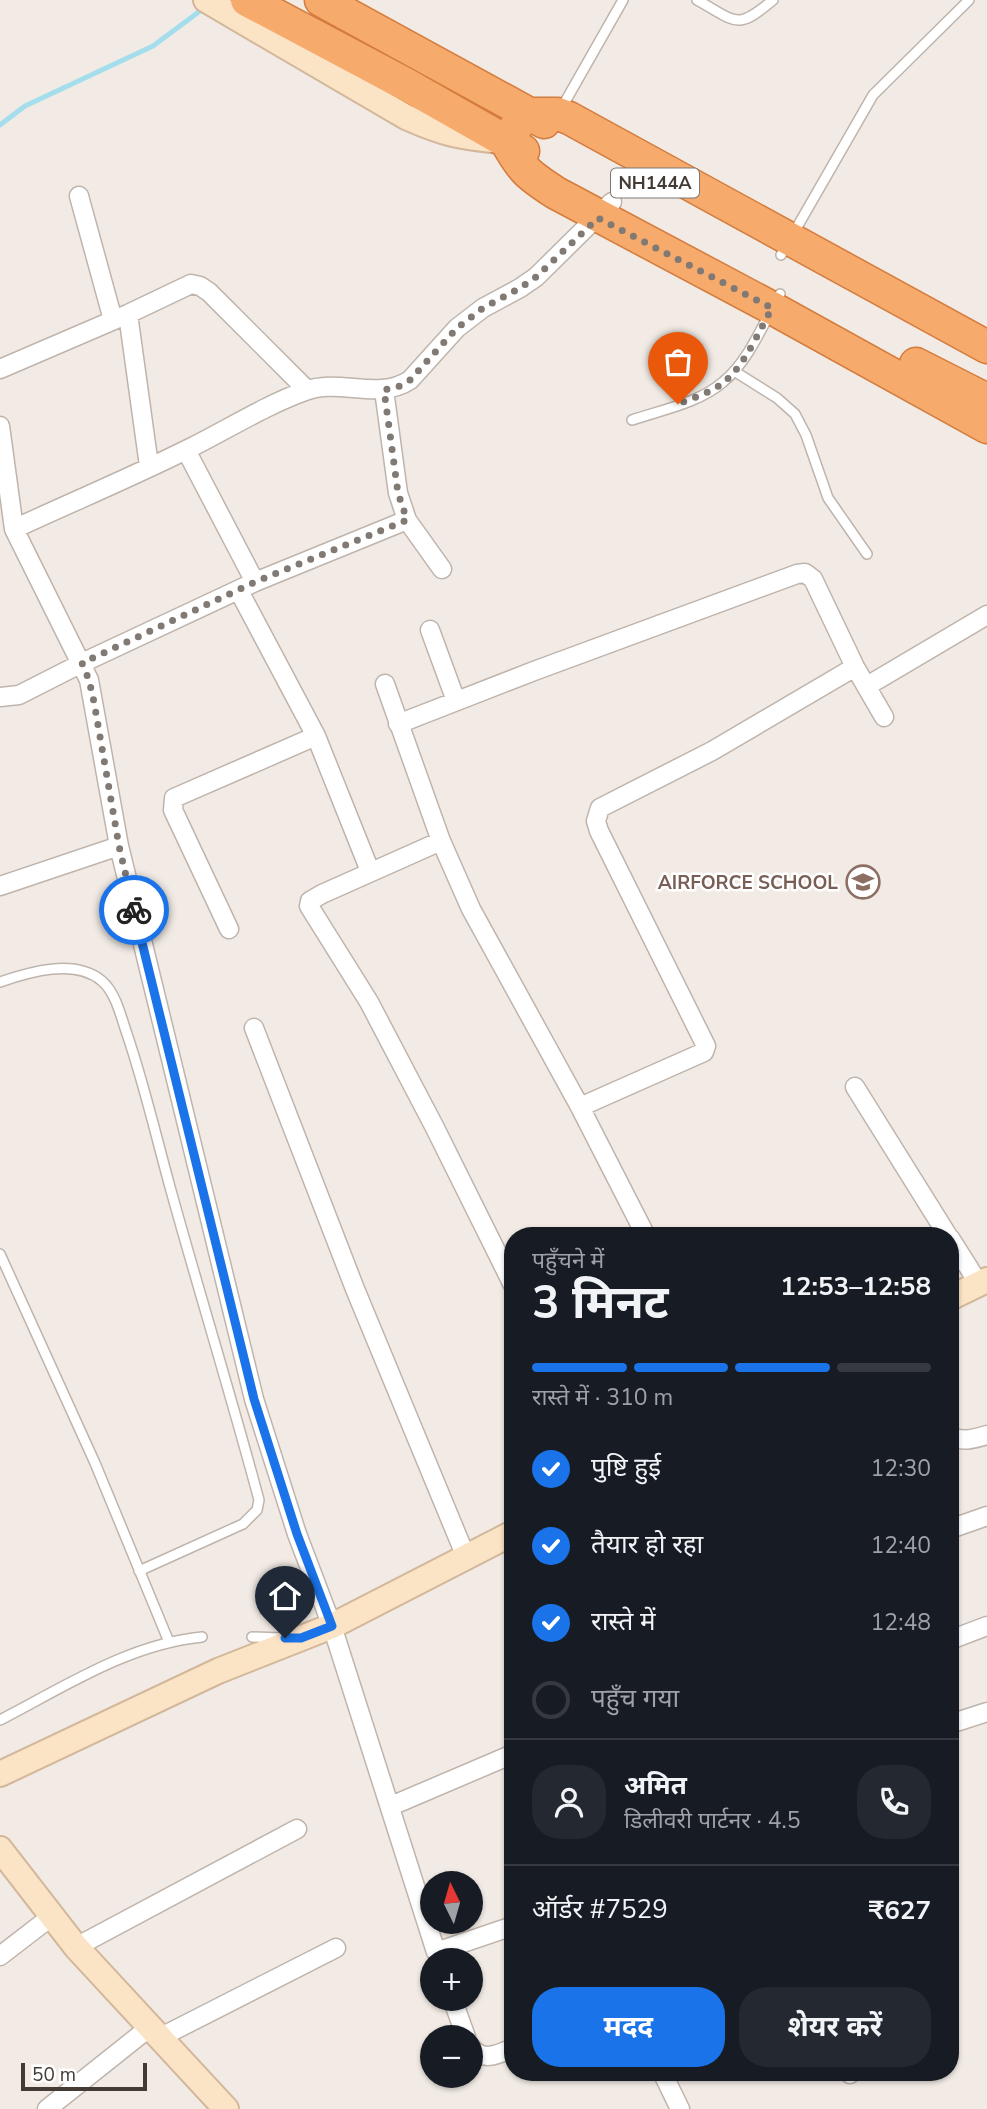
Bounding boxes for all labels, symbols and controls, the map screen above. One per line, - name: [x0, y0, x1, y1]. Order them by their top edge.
- road number: NH144A: [611, 168, 699, 198]
- pin: [648, 332, 708, 404]
- icon: bag: [659, 343, 697, 381]
- school or university icon: AIRFORCE SCHOOL: [844, 863, 882, 901]
- place label: AIRFORCE SCHOOL: [658, 870, 838, 896]
- courier: [99, 875, 169, 945]
- icon: bike: [115, 891, 153, 929]
- text: पहुँचने में: [532, 1245, 604, 1276]
- text: 12:53–12:58: [780, 1269, 931, 1304]
- text: 3 मिनट: [532, 1271, 669, 1334]
- text: रास्ते में · 310 m: [532, 1382, 673, 1413]
- icon: check: [532, 1450, 570, 1488]
- text: पुष्टि हुई: [591, 1450, 661, 1485]
- text: 12:30: [871, 1453, 931, 1484]
- icon: check: [532, 1527, 570, 1565]
- text: तैयार हो रहा: [591, 1527, 703, 1562]
- text: 12:40: [871, 1530, 931, 1561]
- pin: [255, 1566, 315, 1638]
- icon: home: [266, 1577, 304, 1615]
- icon: check: [532, 1604, 570, 1642]
- text: रास्ते में: [591, 1604, 656, 1639]
- text: 12:48: [871, 1607, 931, 1638]
- text: पहुँच गया: [591, 1681, 679, 1716]
- button: person: [532, 1765, 606, 1839]
- button: phone: [857, 1765, 931, 1839]
- text: अमित: [624, 1768, 687, 1803]
- text: डिलीवरी पार्टनर · 4.5: [624, 1805, 801, 1836]
- north arrow: [420, 1871, 483, 1934]
- map controls: [420, 1871, 483, 2088]
- text: ऑर्डर #7529: [532, 1892, 668, 1927]
- text: ₹627: [869, 1893, 931, 1928]
- button: +: [420, 1948, 483, 2011]
- button: मदद: [532, 1987, 725, 2067]
- button: शेयर करें: [739, 1987, 931, 2067]
- button: −: [420, 2025, 483, 2088]
- scale bar: [21, 2060, 147, 2092]
- text: 50 m: [32, 2062, 76, 2088]

